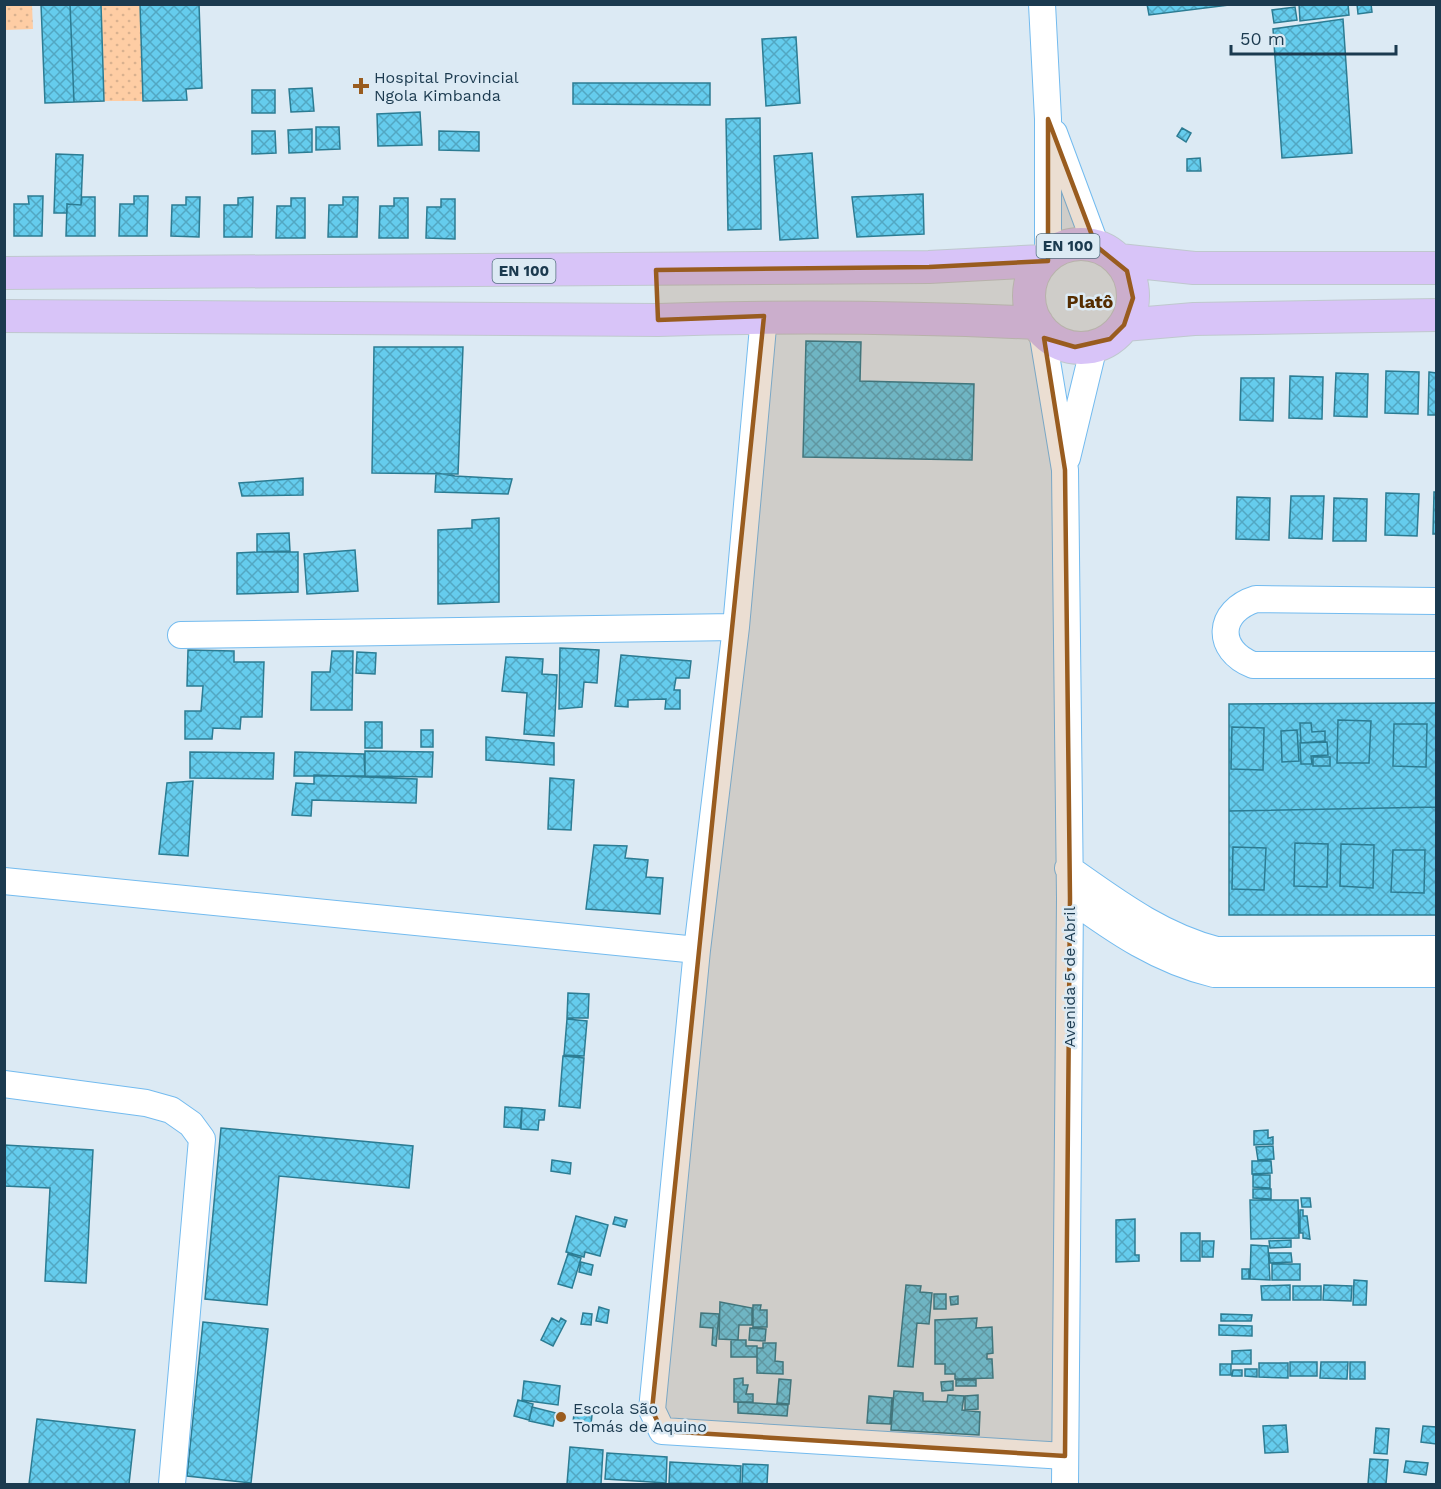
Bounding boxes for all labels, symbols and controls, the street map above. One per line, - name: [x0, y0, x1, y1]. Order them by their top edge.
- scale bar: [1231, 18, 1396, 56]
- text: 50 m: [1240, 28, 1285, 49]
- place label: Hospital Provincial Ngola Kimbanda: [374, 68, 519, 105]
- marker: Hospital Provincial Ngola Kimbanda: [352, 77, 370, 95]
- road number: EN 100: [1036, 234, 1100, 258]
- road number: EN 100: [492, 259, 556, 283]
- district label: Platô: [1067, 291, 1114, 312]
- street label: Avenida 5 de Abril: [1060, 906, 1079, 1048]
- place label: Escola São Tomás de Aquino: [573, 1399, 707, 1436]
- marker: Escola São Tomás de Aquino: [554, 1410, 568, 1424]

